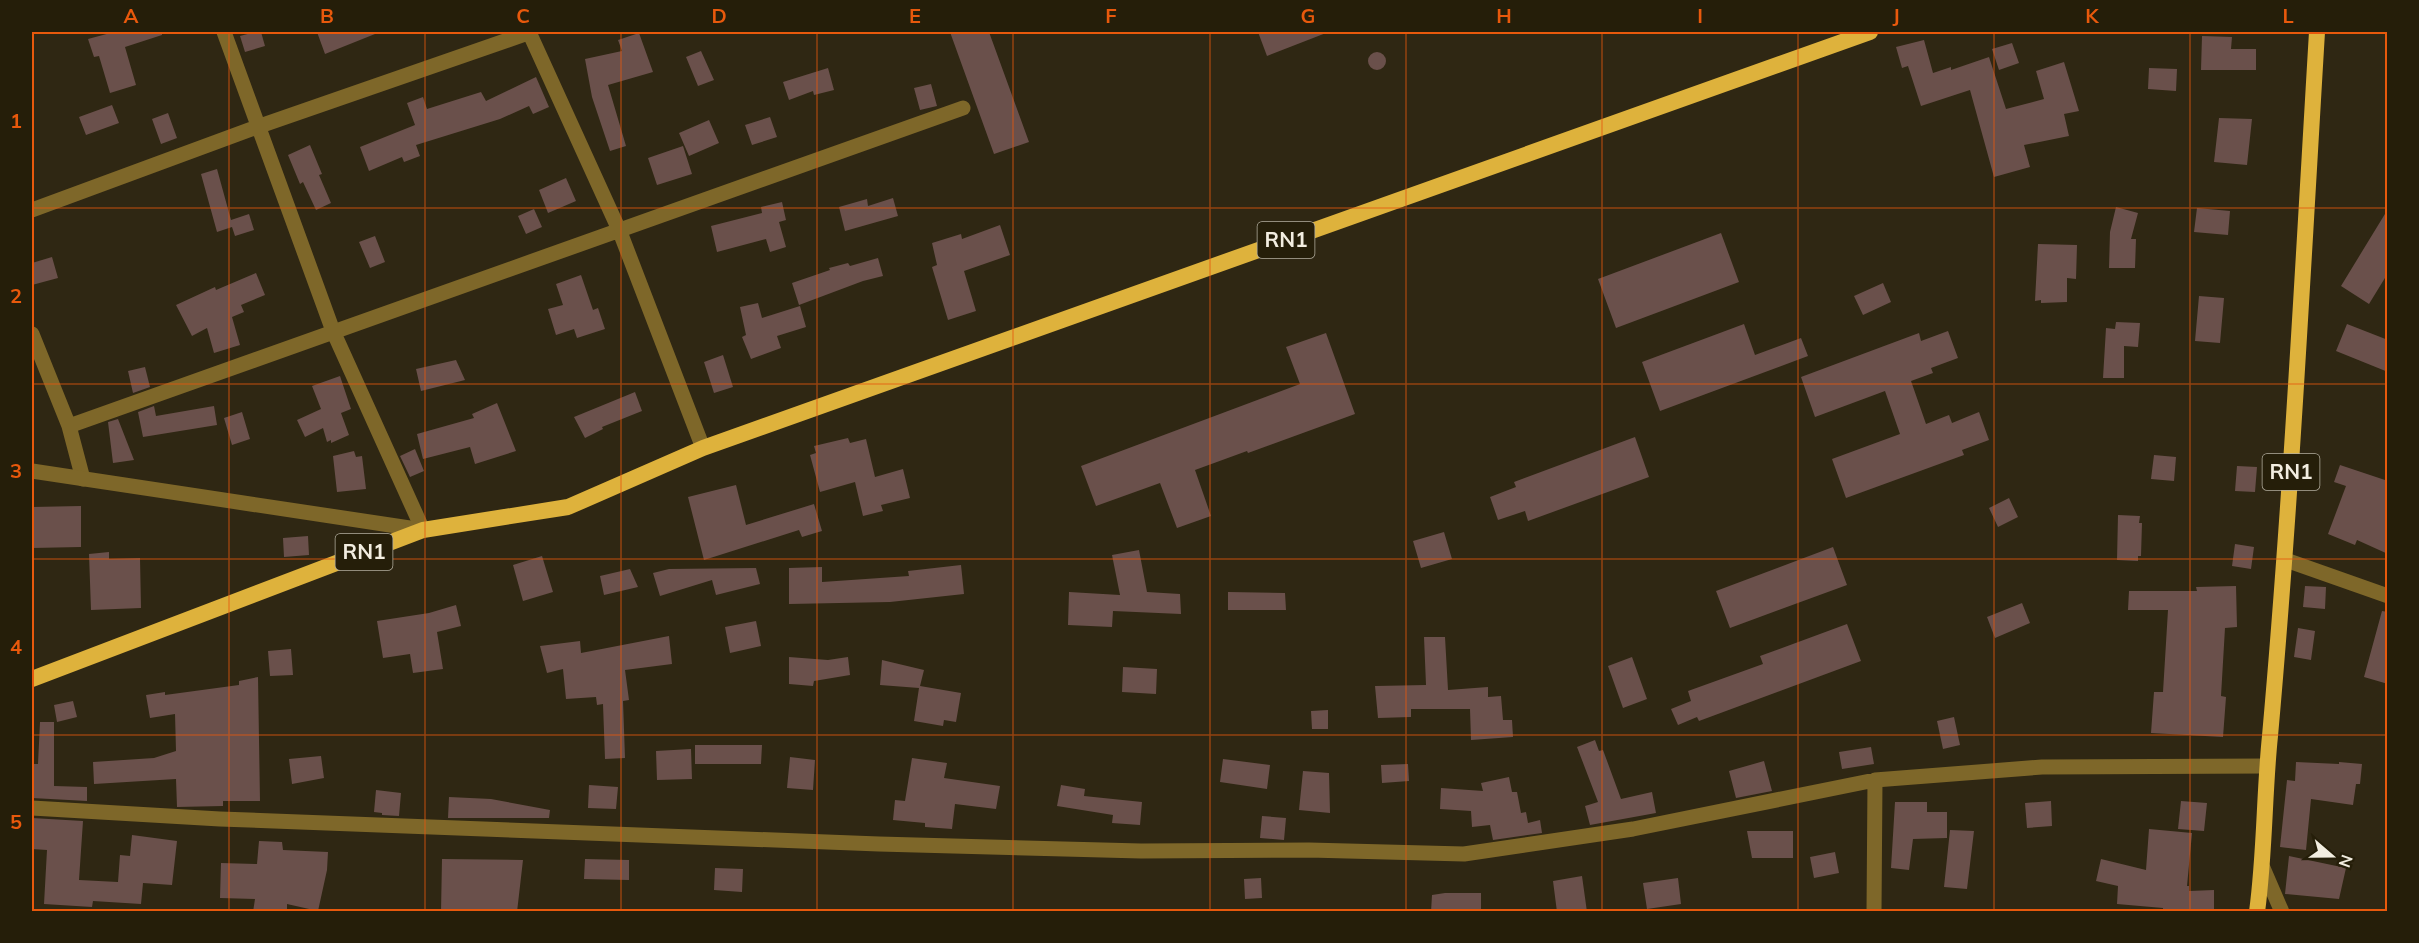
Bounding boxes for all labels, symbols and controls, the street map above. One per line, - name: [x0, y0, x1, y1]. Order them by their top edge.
- text: A: [124, 3, 139, 28]
- text: B: [320, 3, 334, 28]
- text: C: [516, 3, 530, 28]
- text: D: [711, 3, 727, 28]
- text: E: [909, 3, 921, 28]
- text: F: [1105, 3, 1117, 28]
- text: G: [1301, 3, 1315, 28]
- text: H: [1496, 3, 1512, 28]
- text: I: [1697, 3, 1703, 28]
- text: J: [1892, 3, 1900, 28]
- text: K: [2085, 3, 2099, 28]
- text: L: [2282, 3, 2294, 28]
- text: 1: [10, 108, 22, 133]
- road number: RN1: [1258, 222, 1314, 258]
- text: 2: [10, 283, 22, 308]
- road number: RN1: [2262, 454, 2320, 490]
- text: 3: [10, 458, 22, 483]
- road number: RN1: [336, 534, 392, 570]
- text: 4: [10, 634, 22, 659]
- text: 5: [10, 809, 22, 834]
- north arrow: [2302, 826, 2362, 886]
- text: N: [2335, 852, 2358, 870]

